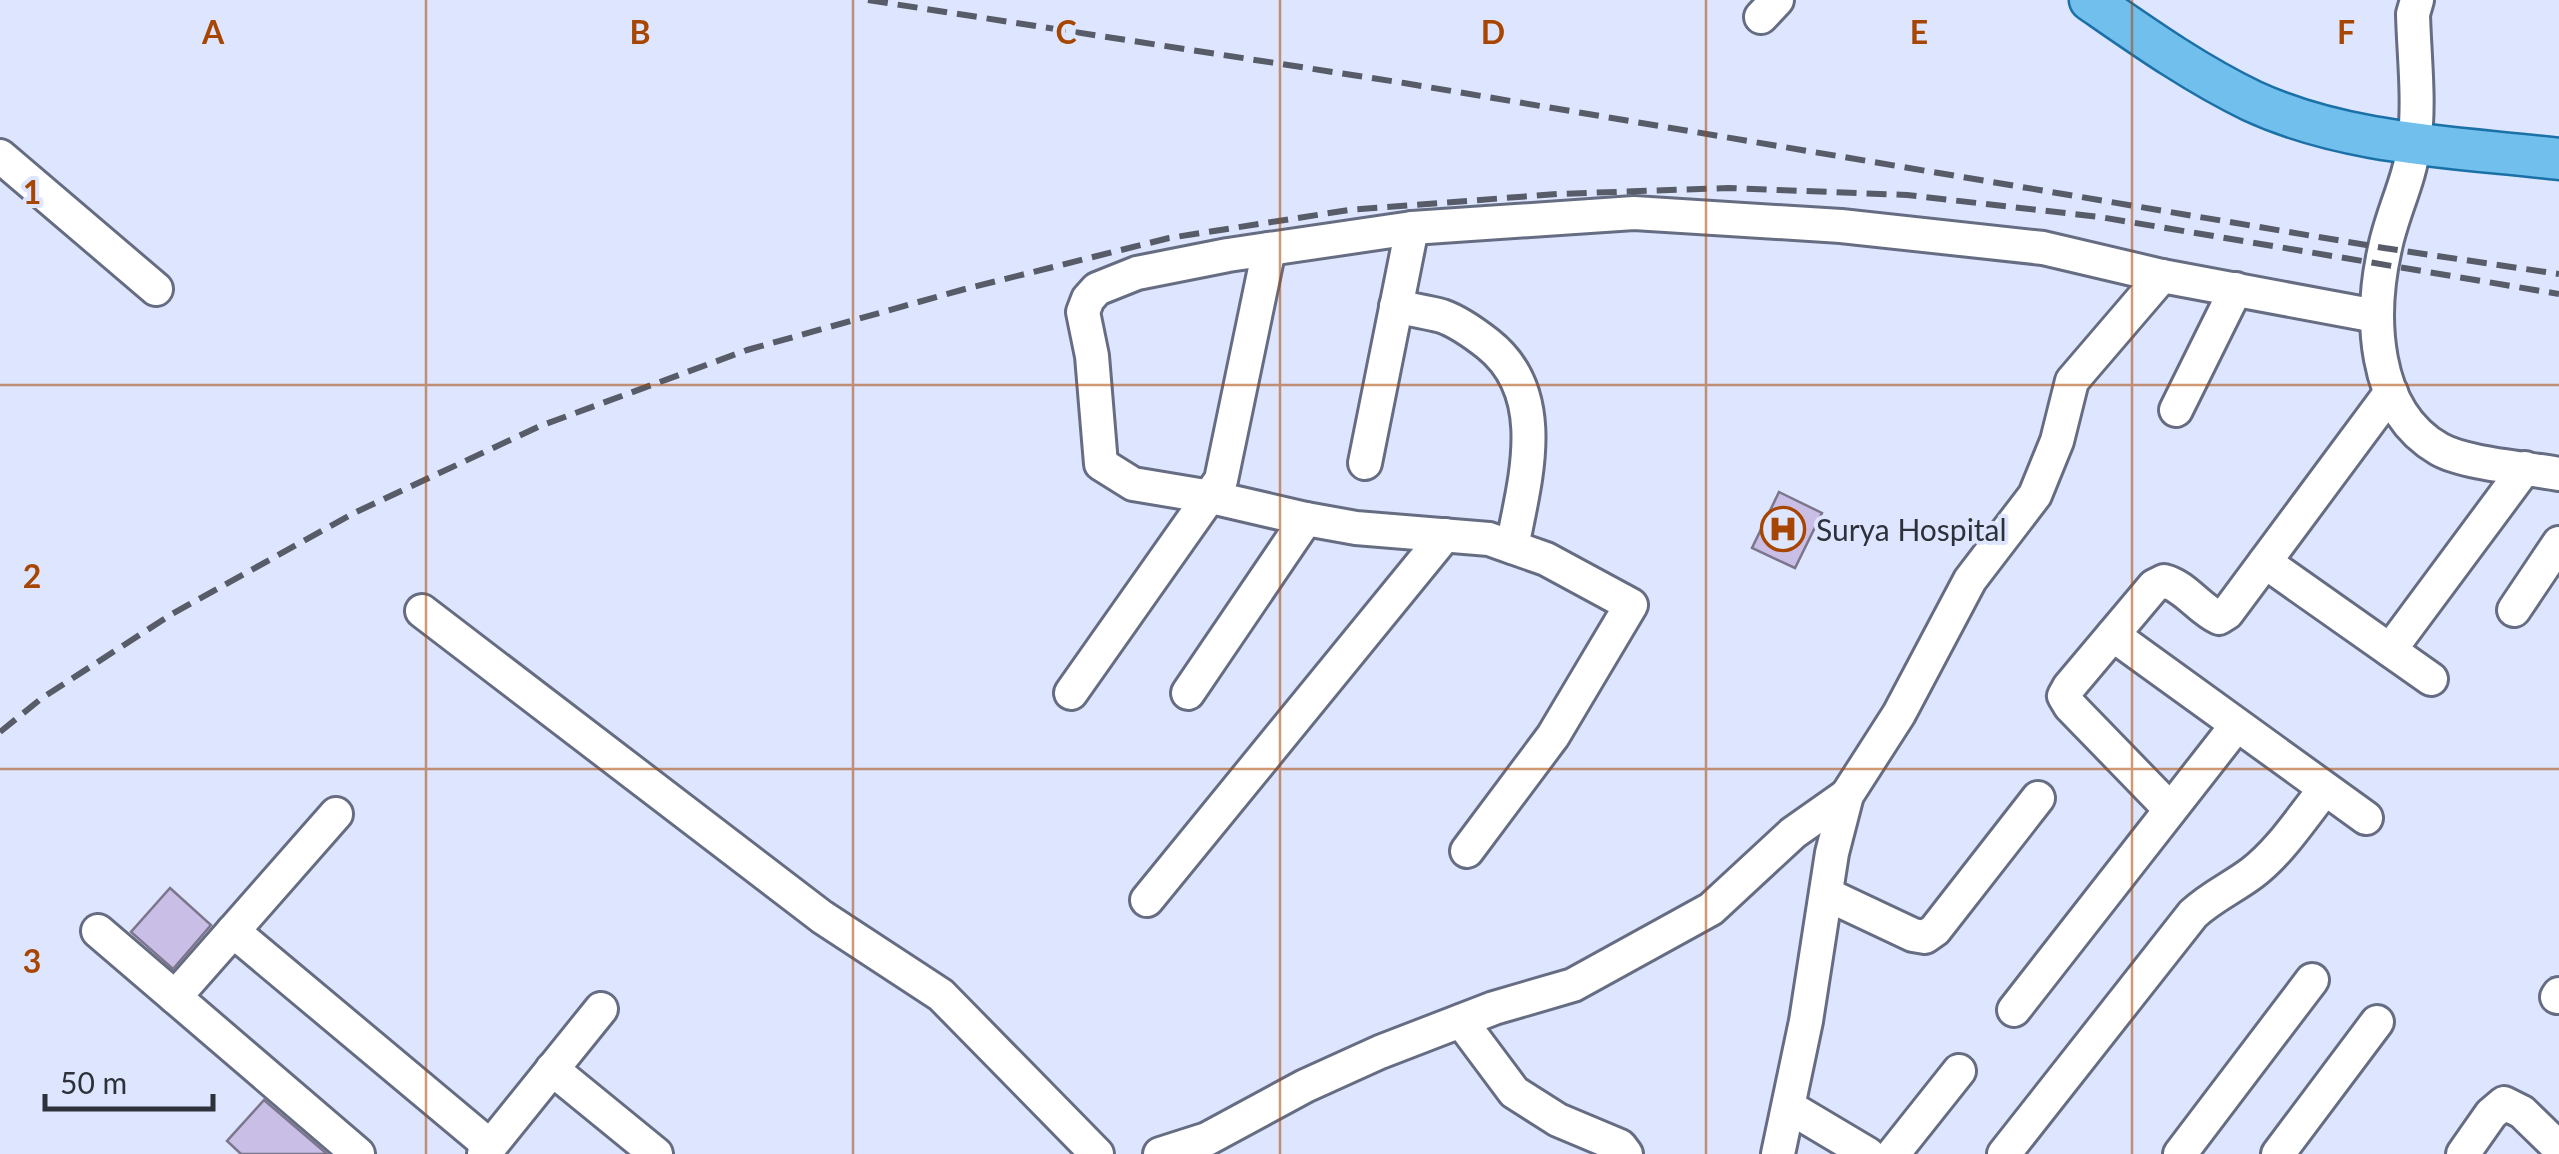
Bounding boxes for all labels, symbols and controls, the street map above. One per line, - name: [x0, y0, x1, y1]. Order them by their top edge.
- text: A: [201, 12, 225, 51]
- text: B: [629, 12, 651, 51]
- text: C: [1055, 12, 1077, 51]
- text: D: [1481, 12, 1505, 51]
- text: E: [1910, 12, 1928, 51]
- text: F: [2337, 12, 2355, 51]
- text: 1: [23, 172, 41, 211]
- hospital icon: Surya Hospital: [1760, 506, 1806, 552]
- place label: Surya Hospital: [1816, 511, 2007, 547]
- text: 2: [23, 556, 41, 595]
- text: 3: [23, 941, 41, 980]
- scale bar: [45, 1049, 212, 1111]
- text: 50 m: [60, 1064, 127, 1100]

